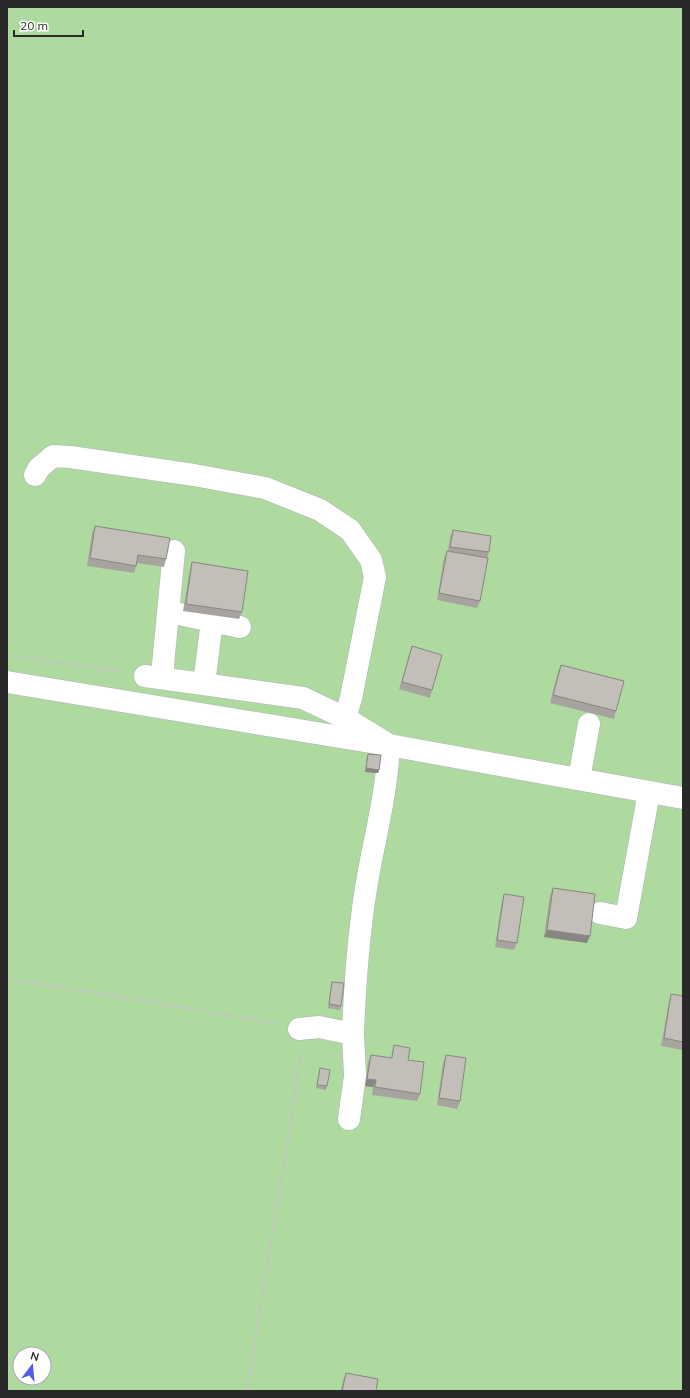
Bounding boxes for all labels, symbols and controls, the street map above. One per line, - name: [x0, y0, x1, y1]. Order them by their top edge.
- scale bar: [14, 12, 83, 38]
- text: 20 m: [20, 18, 48, 33]
- north arrow: [12, 1346, 52, 1386]
- text: N: [29, 1349, 41, 1364]

